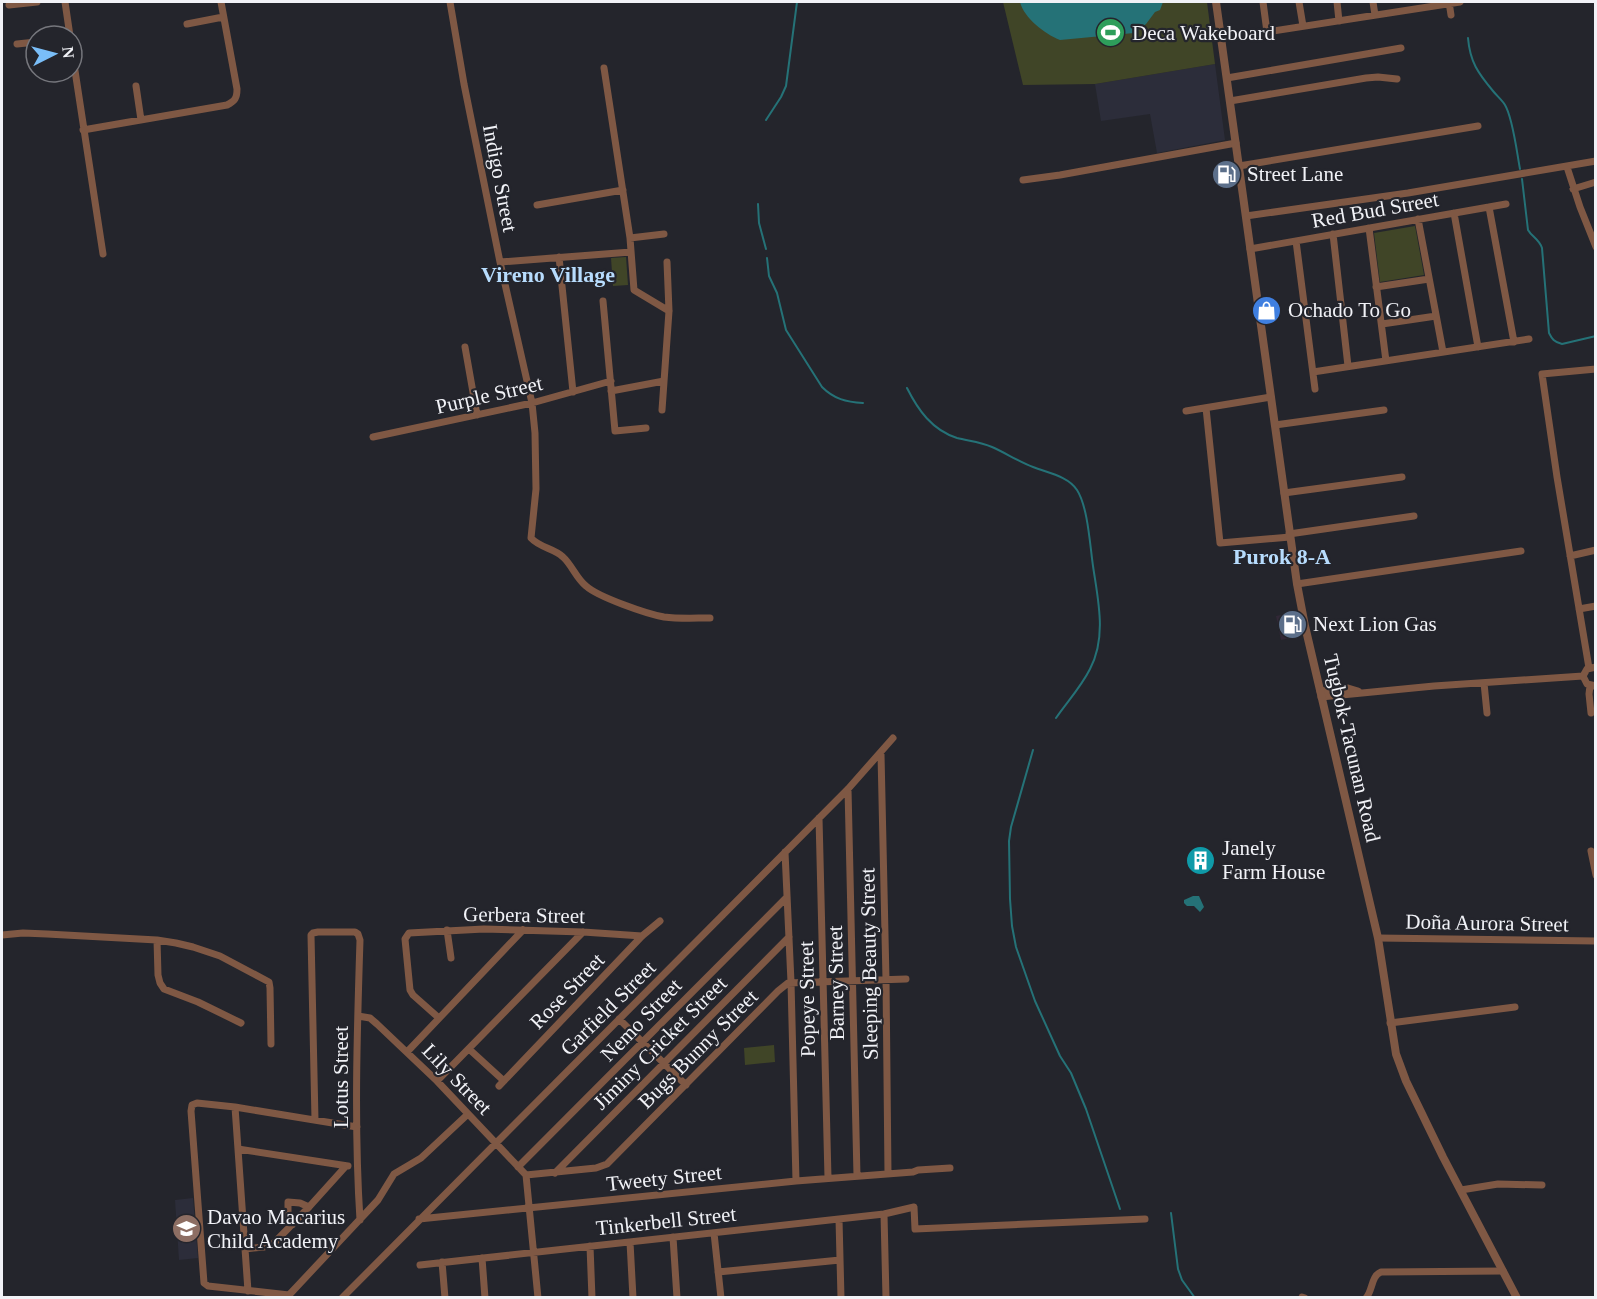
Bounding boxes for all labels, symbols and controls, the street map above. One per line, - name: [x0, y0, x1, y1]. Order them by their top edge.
- sports icon: Deca Wakeboard: [1095, 17, 1127, 49]
- place label: Deca Wakeboard: [1132, 21, 1276, 45]
- north arrow: [24, 24, 84, 84]
- text: N: [59, 46, 78, 60]
- street label: Indigo Street: [478, 122, 522, 234]
- fuel station icon: Street Lane: [1210, 158, 1242, 190]
- place label: Street Lane: [1247, 162, 1343, 186]
- street label: Red Bud Street: [1310, 187, 1440, 233]
- district label: Vireno Village: [481, 262, 615, 287]
- shop icon: Ochado To Go: [1251, 294, 1283, 326]
- place label: Ochado To Go: [1288, 298, 1411, 322]
- street label: Purple Street: [433, 371, 545, 419]
- district label: Purok 8-A: [1233, 544, 1331, 569]
- fuel station icon: Next Lion Gas: [1276, 608, 1308, 640]
- place label: Next Lion Gas: [1313, 612, 1437, 636]
- street label: Tugbok-Tacunan Road: [1319, 652, 1385, 845]
- place label: Janely Farm House: [1222, 836, 1325, 884]
- building icon: Janely Farm House: [1185, 844, 1217, 876]
- street label: Sleeping Beauty Street: [855, 867, 883, 1060]
- street label: Gerbera Street: [463, 902, 585, 928]
- street label: Doña Aurora Street: [1405, 910, 1569, 936]
- street label: Barney Street: [823, 925, 849, 1041]
- street label: Popeye Street: [794, 941, 820, 1057]
- street label: Rose Street: [525, 948, 609, 1034]
- street label: Garfield Street: [556, 955, 661, 1060]
- street label: Jiminy Cricket Street: [588, 971, 732, 1115]
- street label: Nemo Street: [596, 974, 686, 1066]
- street label: Bugs Bunny Street: [633, 984, 763, 1114]
- street label: Lotus Street: [329, 1026, 353, 1128]
- street label: Lily Street: [417, 1039, 497, 1120]
- street label: Tweety Street: [605, 1160, 723, 1196]
- street label: Tinkerbell Street: [595, 1202, 738, 1240]
- place label: Davao Macarius Child Academy: [207, 1205, 345, 1253]
- school or university icon: Davao Macarius Child Academy: [170, 1213, 202, 1245]

